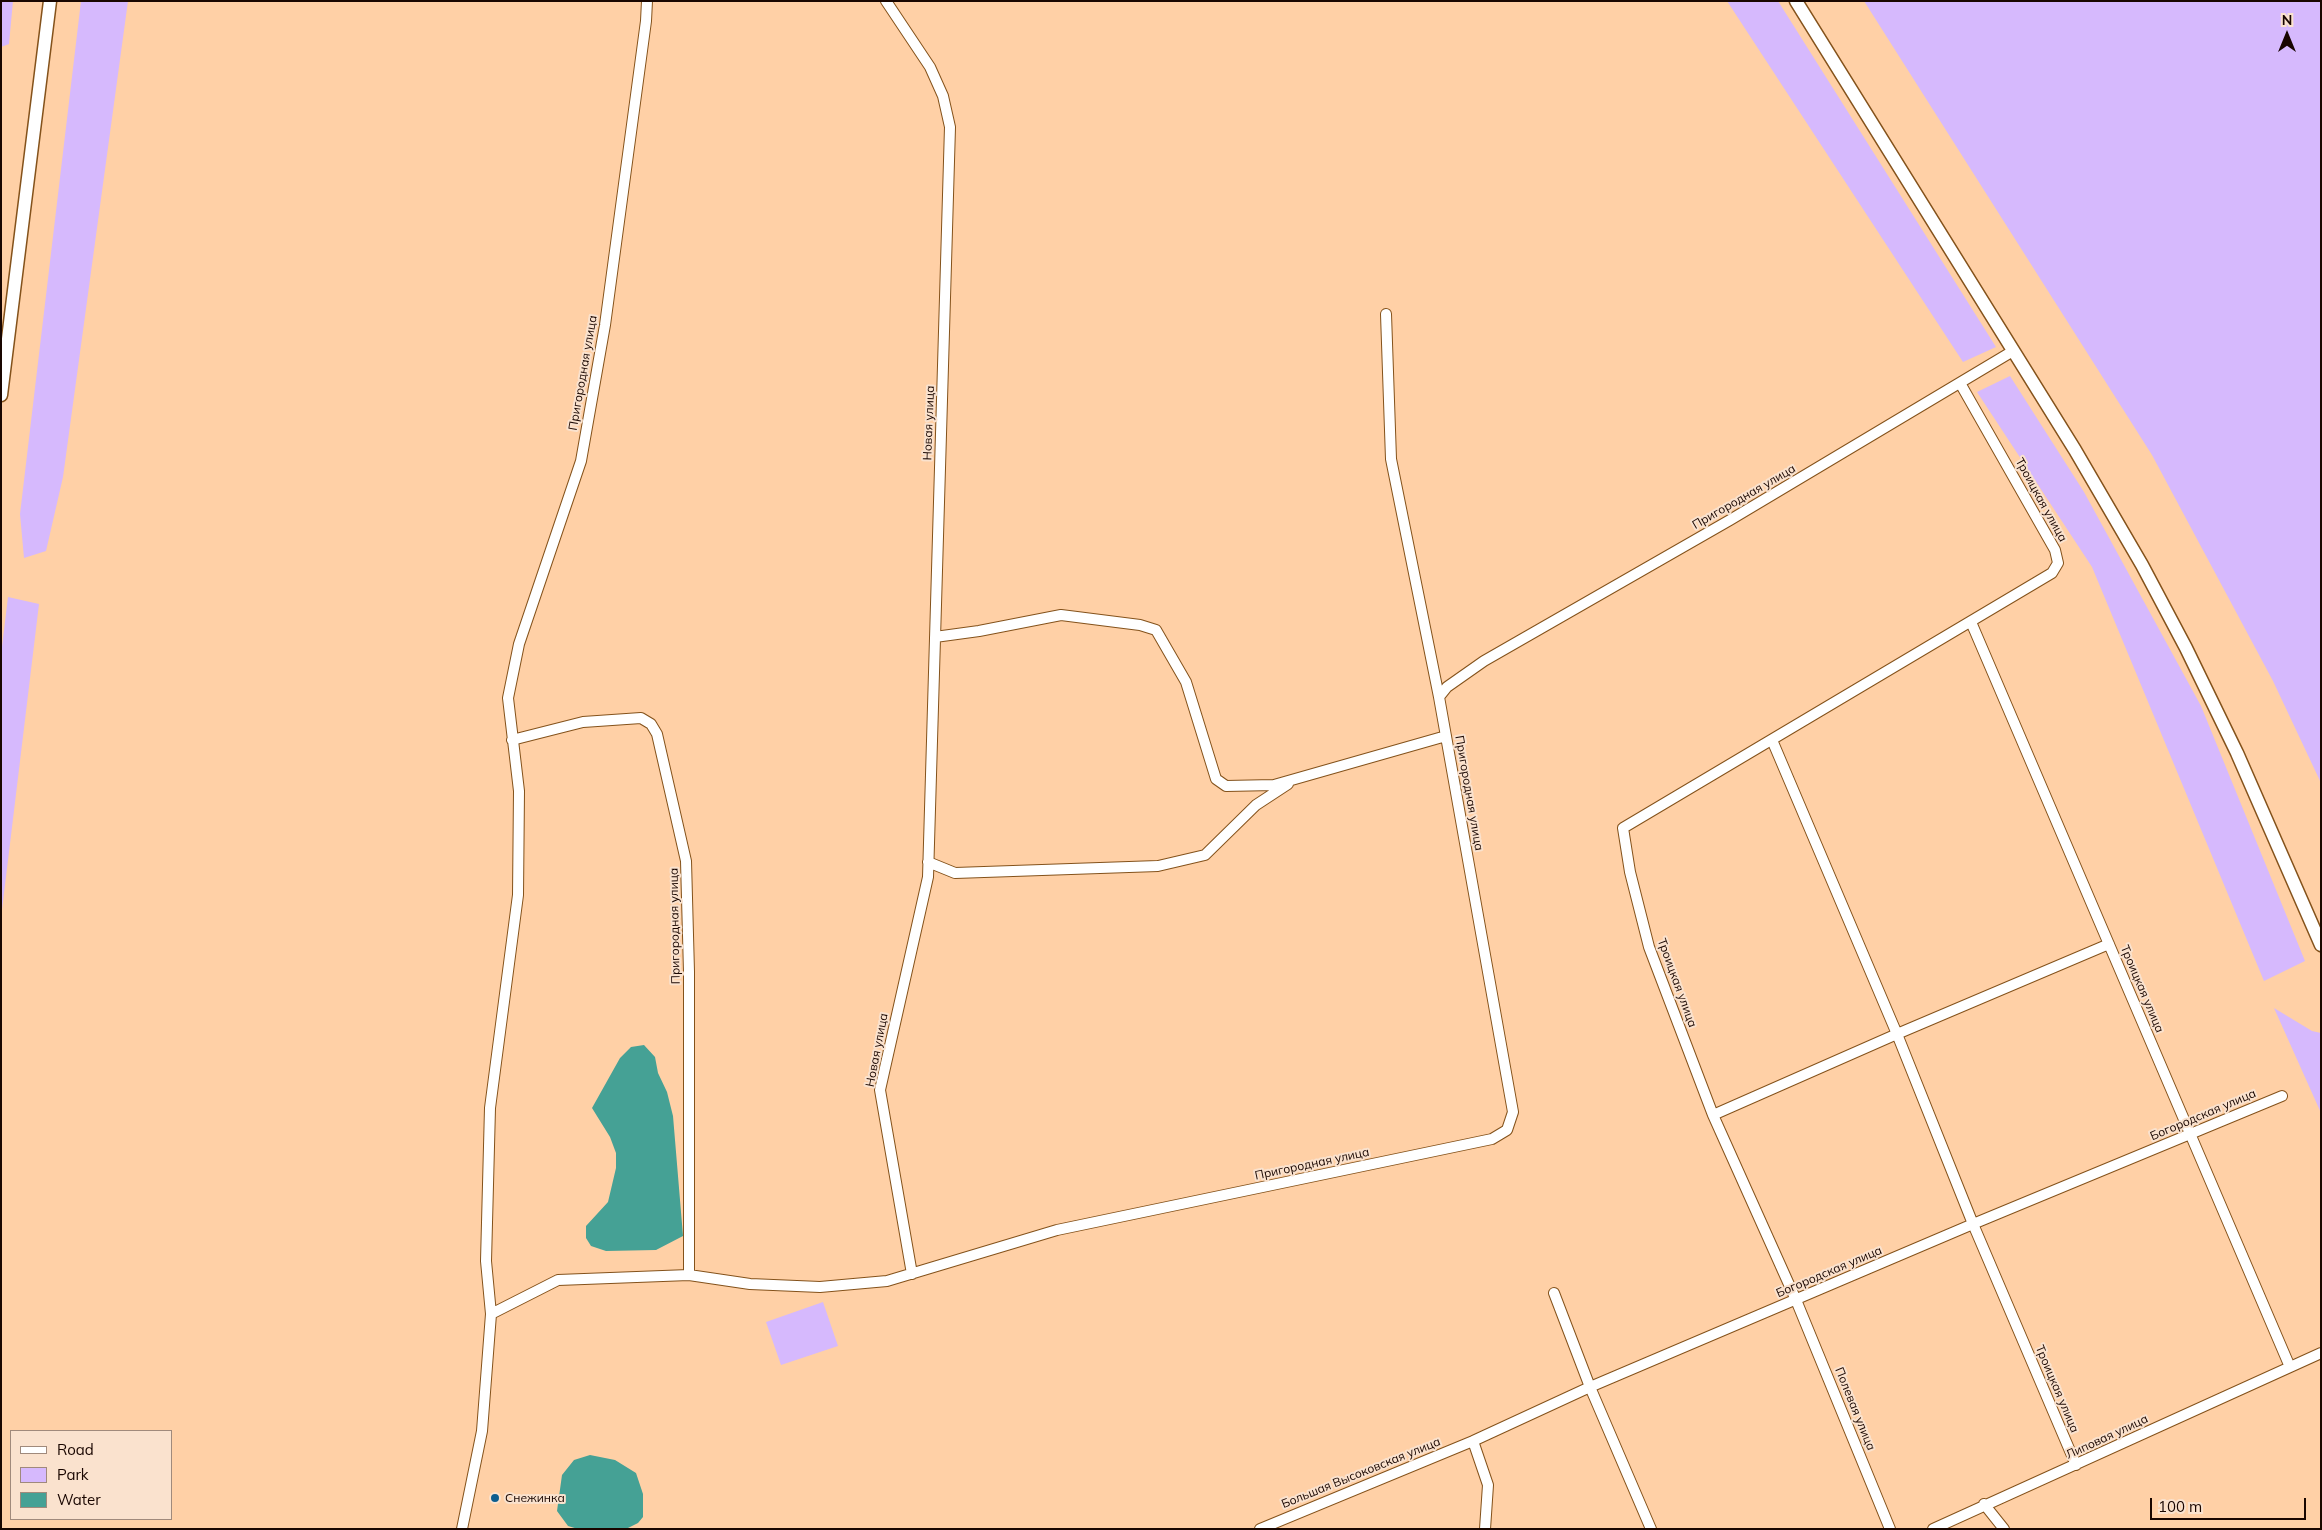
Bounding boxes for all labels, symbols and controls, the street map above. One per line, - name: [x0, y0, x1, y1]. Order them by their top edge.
- north arrow: [2262, 10, 2312, 60]
- text: N: [2282, 11, 2292, 29]
- street label: Пригородная улица: [566, 314, 600, 432]
- street label: Новая улица: [920, 385, 938, 461]
- street label: Троицкая улица: [2012, 456, 2070, 544]
- street label: Пригородная улица: [1690, 462, 1798, 532]
- street label: Пригородная улица: [1452, 734, 1486, 852]
- street label: Пригородная улица: [667, 868, 683, 984]
- street label: Троицкая улица: [1654, 937, 1700, 1029]
- street label: Троицкая улица: [2117, 943, 2167, 1035]
- street label: Новая улица: [863, 1012, 891, 1088]
- street label: Богородская улица: [2148, 1086, 2258, 1144]
- street label: Пригородная улица: [1253, 1145, 1371, 1183]
- street label: Богородская улица: [1774, 1243, 1884, 1301]
- street label: Троицкая улица: [2032, 1343, 2082, 1435]
- street label: Полевая улица: [1832, 1365, 1878, 1453]
- street label: Липовая улица: [2064, 1412, 2150, 1462]
- legend: [10, 1430, 172, 1520]
- street label: Большая Высоковская улица: [1279, 1434, 1443, 1512]
- text: Road: [57, 1440, 94, 1459]
- text: Park: [57, 1465, 89, 1484]
- scale bar: [2152, 1488, 2308, 1520]
- text: Water: [57, 1490, 101, 1509]
- place label: Снежинка: [505, 1491, 565, 1505]
- marker: Снежинка: [489, 1492, 501, 1504]
- text: 100 m: [2158, 1497, 2202, 1516]

